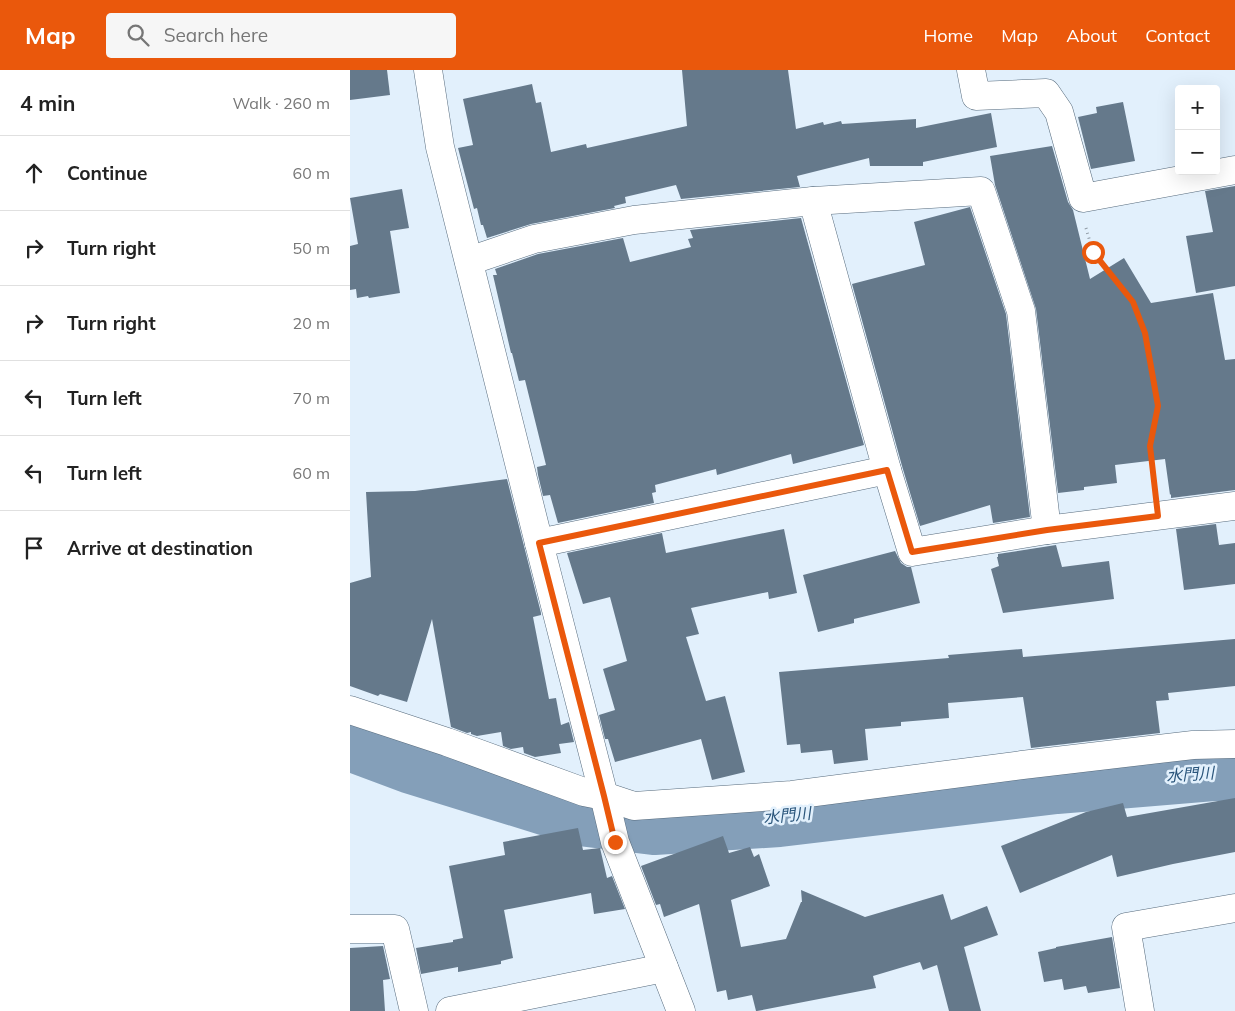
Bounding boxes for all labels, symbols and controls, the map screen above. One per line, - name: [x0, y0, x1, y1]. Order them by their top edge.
- search box: [106, 13, 456, 58]
- text: Map: [25, 20, 76, 50]
- icon: search: [124, 21, 152, 49]
- text: Search here: [164, 23, 268, 47]
- text: Home: [923, 24, 973, 47]
- text: Map: [1001, 24, 1038, 47]
- text: About: [1066, 24, 1117, 47]
- text: Contact: [1145, 24, 1210, 47]
- map controls: [1175, 85, 1220, 175]
- button: +: [1175, 85, 1220, 130]
- text: 4 min: [20, 90, 75, 116]
- text: Walk · 260 m: [232, 93, 330, 113]
- button: −: [1175, 130, 1220, 175]
- icon: ahead: [20, 159, 48, 187]
- text: Continue: [67, 161, 147, 185]
- text: 60 m: [293, 163, 330, 183]
- icon: right: [20, 234, 48, 262]
- text: Turn right: [67, 236, 156, 260]
- text: 50 m: [293, 238, 330, 258]
- route start: [1082, 241, 1105, 264]
- icon: right: [20, 309, 48, 337]
- text: Turn right: [67, 311, 156, 335]
- text: 20 m: [293, 313, 330, 333]
- icon: left: [20, 384, 48, 412]
- text: Turn left: [67, 386, 142, 410]
- text: 70 m: [293, 388, 330, 408]
- icon: left: [20, 459, 48, 487]
- text: Turn left: [67, 461, 142, 485]
- text: 60 m: [293, 463, 330, 483]
- icon: arrive: [20, 534, 48, 562]
- text: Arrive at destination: [67, 536, 253, 560]
- water label: 水門川: [1165, 762, 1217, 786]
- water label: 水門川: [762, 802, 814, 827]
- route end: [604, 831, 627, 854]

